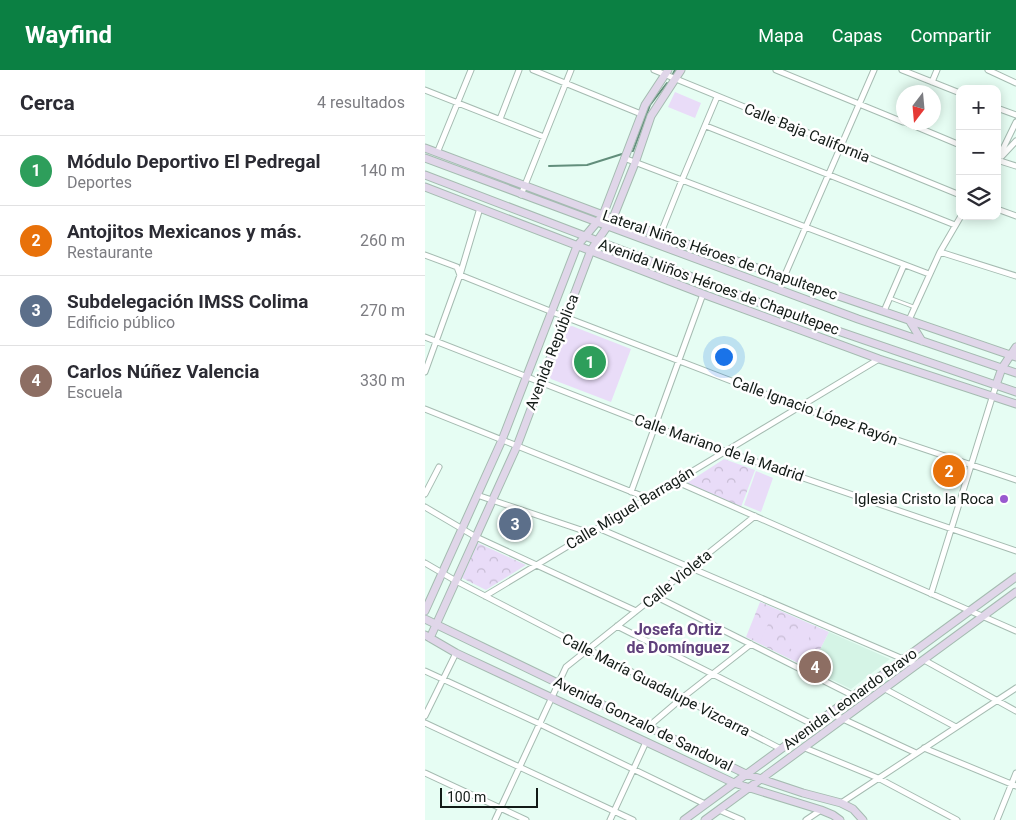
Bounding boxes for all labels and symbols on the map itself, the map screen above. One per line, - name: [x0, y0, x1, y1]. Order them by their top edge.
- north arrow: [896, 85, 941, 130]
- street label: Calle Baja California: [741, 100, 873, 166]
- street label: Lateral Niños Héroes de Chapultepec: [600, 206, 840, 304]
- street label: Avenida Niños Héroes de Chapultepec: [596, 235, 842, 339]
- street label: Avenida República: [522, 292, 582, 412]
- pin: 1: [574, 343, 606, 381]
- your location: [711, 344, 737, 370]
- street label: Calle Ignacio López Rayón: [730, 373, 900, 449]
- street label: Calle Mariano de la Madrid: [632, 410, 806, 486]
- pin: 2: [933, 452, 965, 490]
- street label: Calle Miguel Barragán: [563, 463, 697, 553]
- place label: Iglesia Cristo la Roca: [854, 490, 994, 508]
- marker: Iglesia Cristo la Roca: [998, 493, 1010, 505]
- pin: 3: [499, 505, 531, 543]
- street label: Calle Violeta: [639, 546, 715, 612]
- district label: Josefa Ortiz de Domínguez: [626, 620, 730, 657]
- street label: Calle María Guadalupe Vizcarra: [559, 630, 753, 740]
- street label: Avenida Leonardo Bravo: [779, 644, 921, 754]
- pin: 4: [799, 648, 831, 686]
- street label: Avenida Gonzalo de Sandoval: [551, 673, 735, 775]
- scale bar: [440, 785, 537, 808]

